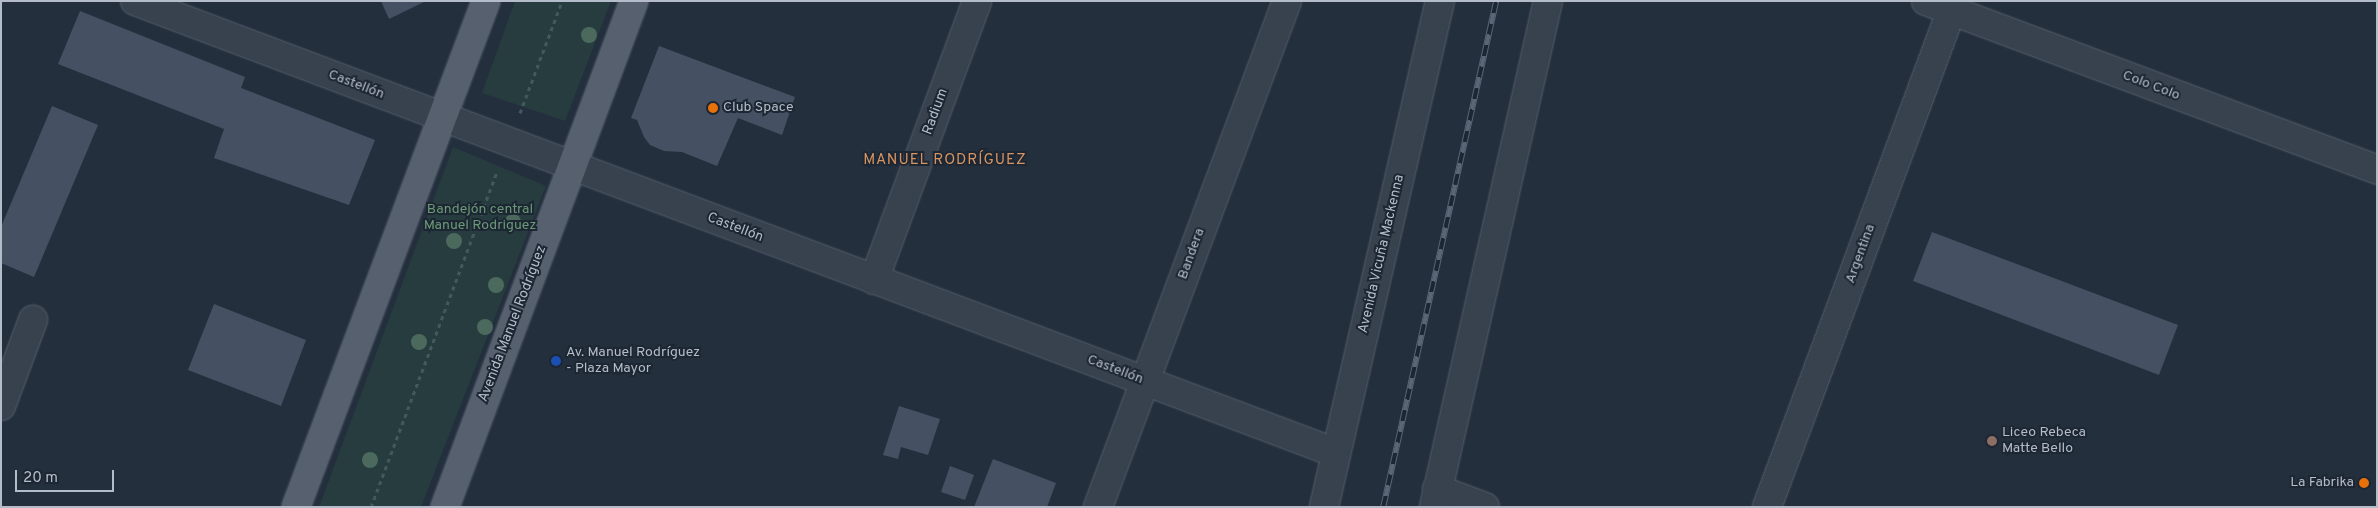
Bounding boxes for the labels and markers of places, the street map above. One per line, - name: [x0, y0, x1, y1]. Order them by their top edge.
- place label: Club Space: [723, 100, 793, 116]
- marker: Club Space: [707, 102, 719, 114]
- place label: Av. Manuel Rodríguez - Plaza Mayor: [566, 345, 700, 378]
- marker: Av. Manuel Rodríguez - Plaza Mayor: [550, 355, 562, 367]
- place label: Liceo Rebeca Matte Bello: [2002, 425, 2086, 458]
- marker: Liceo Rebeca Matte Bello: [1986, 435, 1998, 447]
- place label: La Fabrika: [2290, 475, 2354, 491]
- marker: La Fabrika: [2358, 477, 2370, 489]

